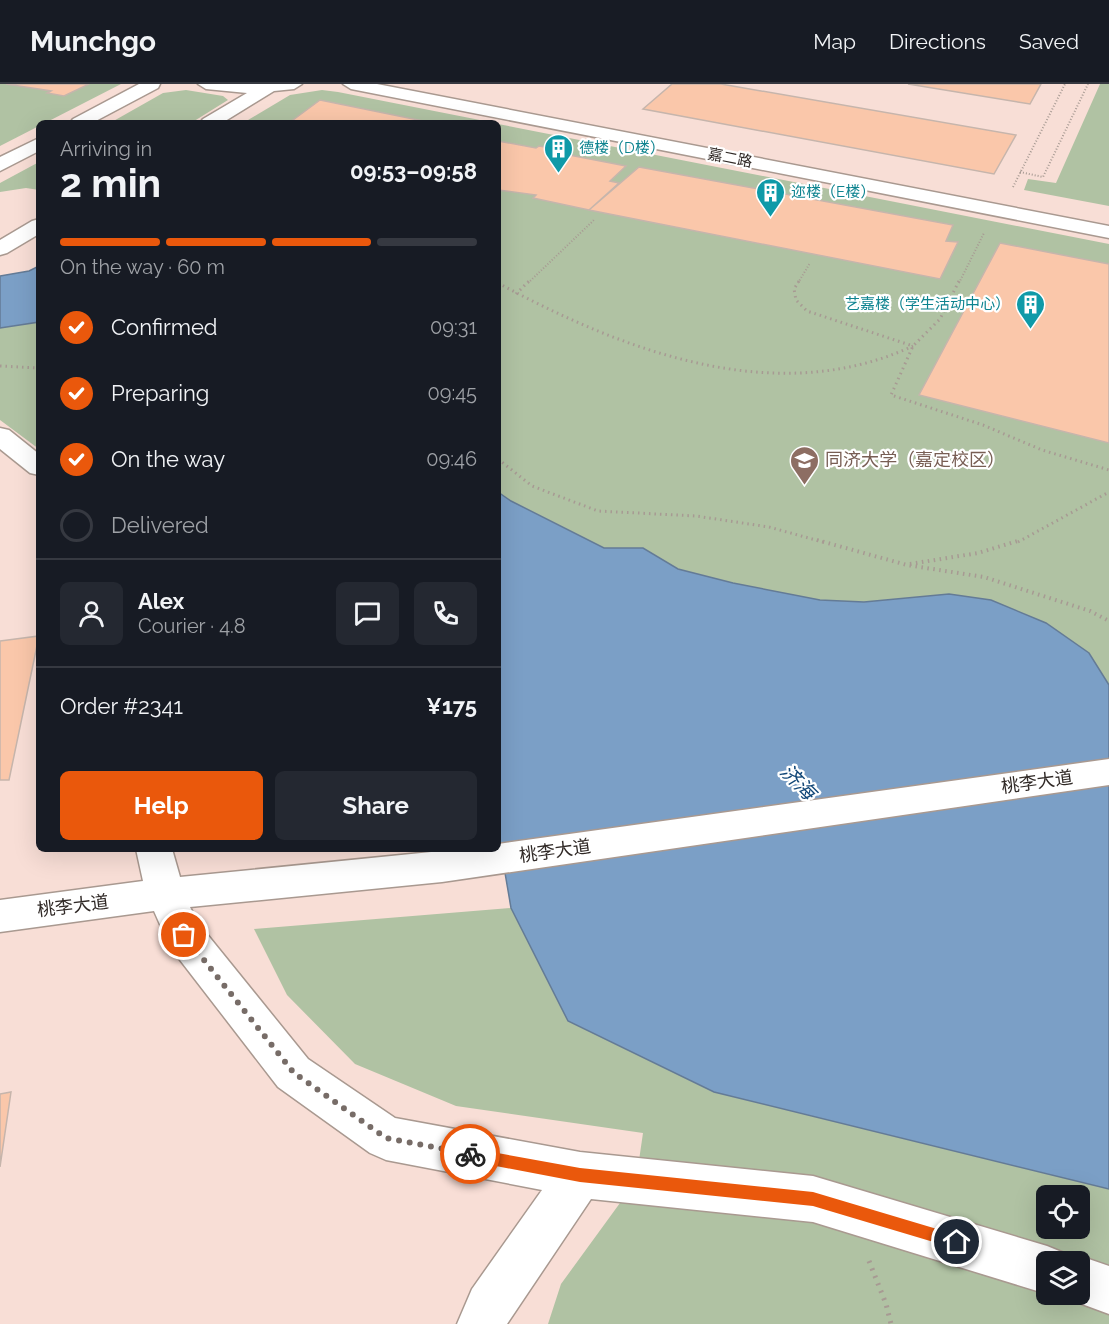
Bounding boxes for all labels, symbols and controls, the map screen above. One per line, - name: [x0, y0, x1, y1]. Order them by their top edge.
- text: Munchgo: [30, 25, 156, 58]
- text: Map: [813, 29, 856, 54]
- text: Directions: [889, 29, 986, 54]
- text: Saved: [1019, 29, 1079, 54]
- building icon: 德楼（D楼）: [542, 132, 574, 174]
- text: Arriving in: [60, 137, 152, 161]
- place label: 德楼（D楼）: [579, 139, 665, 157]
- street label: 嘉二路: [706, 145, 754, 171]
- text: 09:53–09:58: [350, 158, 477, 184]
- text: 2 min: [60, 160, 161, 206]
- building icon: 迩楼（E楼）: [754, 176, 786, 218]
- place label: 迩楼（E楼）: [791, 183, 875, 201]
- text: On the way · 60 m: [60, 255, 225, 279]
- building icon: 艺嘉楼（学生活动中心）: [1015, 288, 1047, 330]
- place label: 艺嘉楼（学生活动中心）: [845, 295, 1010, 313]
- icon: check: [60, 311, 93, 344]
- text: Confirmed: [111, 314, 218, 340]
- text: 09:31: [430, 315, 477, 339]
- icon: check: [60, 377, 93, 410]
- text: Preparing: [111, 380, 209, 406]
- text: 09:45: [427, 381, 477, 405]
- icon: check: [60, 443, 93, 476]
- school or university icon: 同济大学（嘉定校区）: [788, 444, 820, 486]
- text: On the way: [111, 446, 225, 472]
- text: 09:46: [426, 447, 477, 471]
- place label: 同济大学（嘉定校区）: [825, 449, 1005, 470]
- text: Delivered: [111, 512, 209, 538]
- button: person: [60, 582, 123, 645]
- button: chat: [336, 582, 399, 645]
- button: phone: [414, 582, 477, 645]
- text: Alex: [138, 588, 184, 614]
- text: Courier · 4.8: [138, 614, 246, 638]
- text: Order #2341: [60, 693, 183, 719]
- text: ¥175: [426, 693, 477, 719]
- water label: 济海: [775, 759, 823, 807]
- street label: 桃李大道: [1000, 766, 1074, 797]
- button: Help: [60, 771, 263, 840]
- button: Share: [275, 771, 477, 840]
- street label: 桃李大道: [518, 835, 592, 866]
- street label: 桃李大道: [36, 891, 110, 920]
- pin: [158, 909, 209, 960]
- icon: bag: [167, 918, 200, 951]
- courier: [440, 1124, 500, 1184]
- icon: bike: [454, 1138, 487, 1171]
- map controls: [1036, 1185, 1090, 1305]
- button: locate: [1036, 1185, 1090, 1239]
- pin: [931, 1216, 982, 1267]
- icon: home: [940, 1225, 973, 1258]
- button: layers: [1036, 1251, 1090, 1305]

